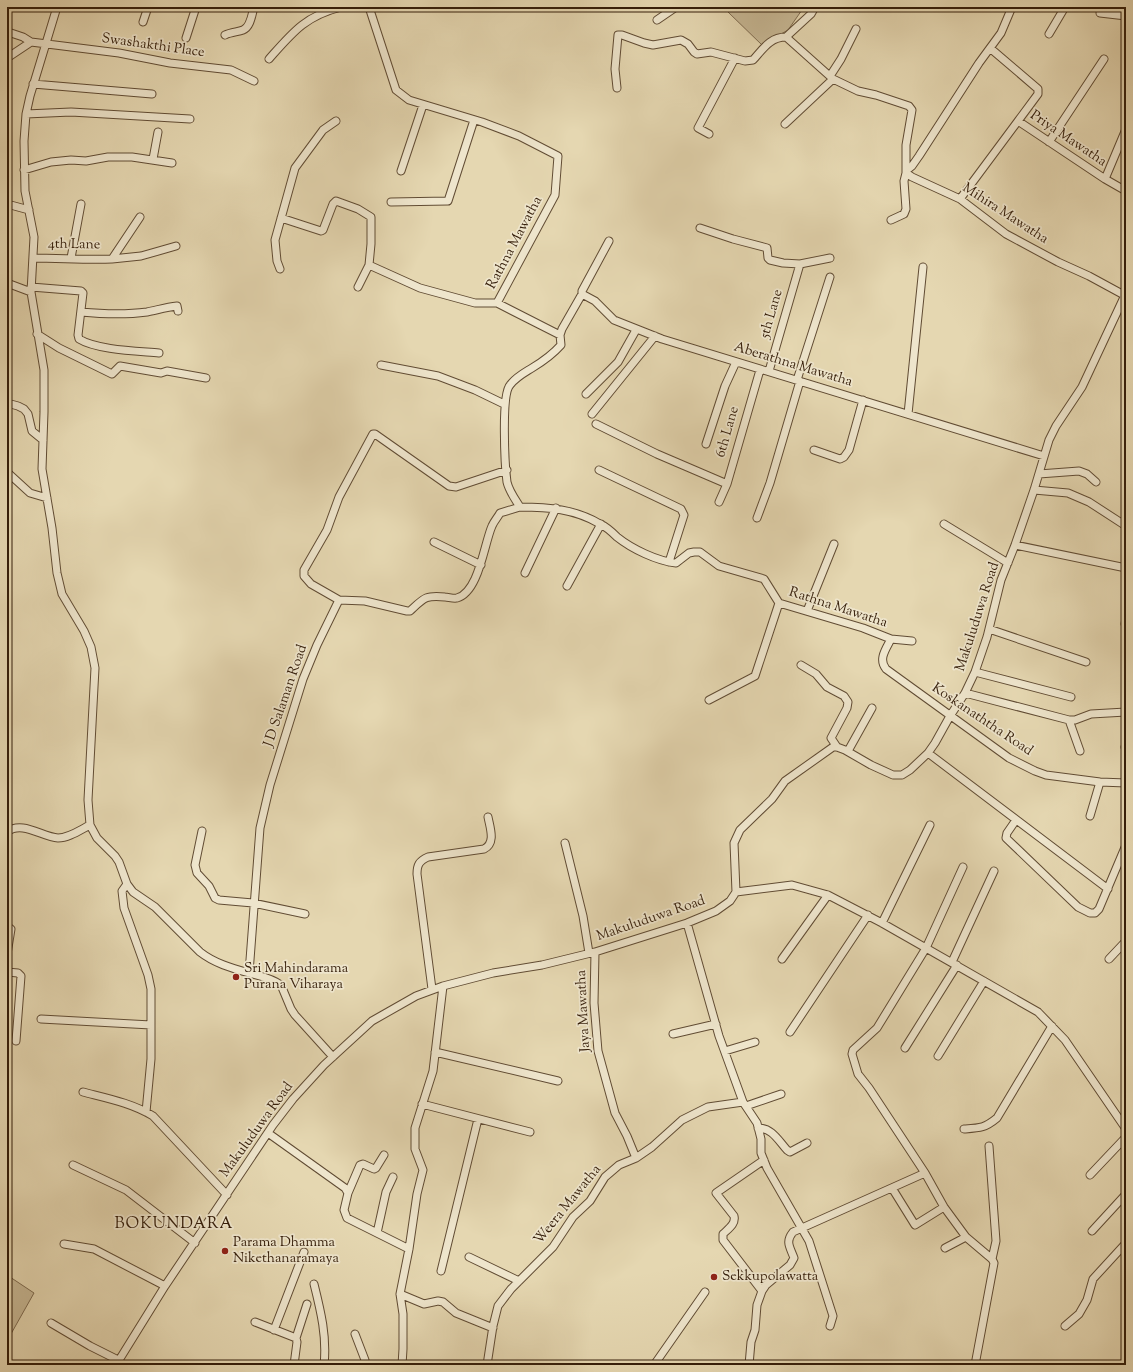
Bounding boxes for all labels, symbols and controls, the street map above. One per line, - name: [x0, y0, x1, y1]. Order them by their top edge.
- street label: Swashakthi Place: [100, 29, 206, 63]
- street label: Priya Mawatha: [1026, 106, 1111, 172]
- street label: Mihira Mawatha: [958, 179, 1052, 250]
- street label: Rathna Mawatha: [482, 193, 548, 293]
- street label: 4th Lane: [48, 235, 100, 255]
- street label: 5th Lane: [755, 287, 789, 342]
- street label: Aberathna Mawatha: [731, 337, 855, 393]
- street label: 6th Lane: [711, 404, 745, 460]
- street label: Makuluduwa Road: [951, 560, 1005, 674]
- street label: Rathna Mawatha: [786, 583, 890, 634]
- street label: J D Salaman Road: [259, 642, 313, 751]
- street label: Koskanaththa Road: [927, 679, 1037, 761]
- street label: Makuluduwa Road: [594, 891, 708, 947]
- place label: Sri Mahindarama Purana Viharaya: [244, 959, 349, 995]
- street label: Jaya Mawatha: [572, 969, 596, 1054]
- marker: Sri Mahindarama Purana Viharaya: [231, 972, 241, 982]
- street label: Makuluduwa Road: [215, 1078, 299, 1182]
- street label: Weera Mawatha: [530, 1160, 607, 1249]
- district label: BOKUNDARA: [114, 1213, 234, 1236]
- place label: Parama Dhamma Nikethanaramaya: [233, 1233, 339, 1269]
- marker: Parama Dhamma Nikethanaramaya: [220, 1246, 230, 1256]
- place label: Sekkupolawatta: [722, 1267, 819, 1287]
- marker: Sekkupolawatta: [709, 1272, 719, 1282]

